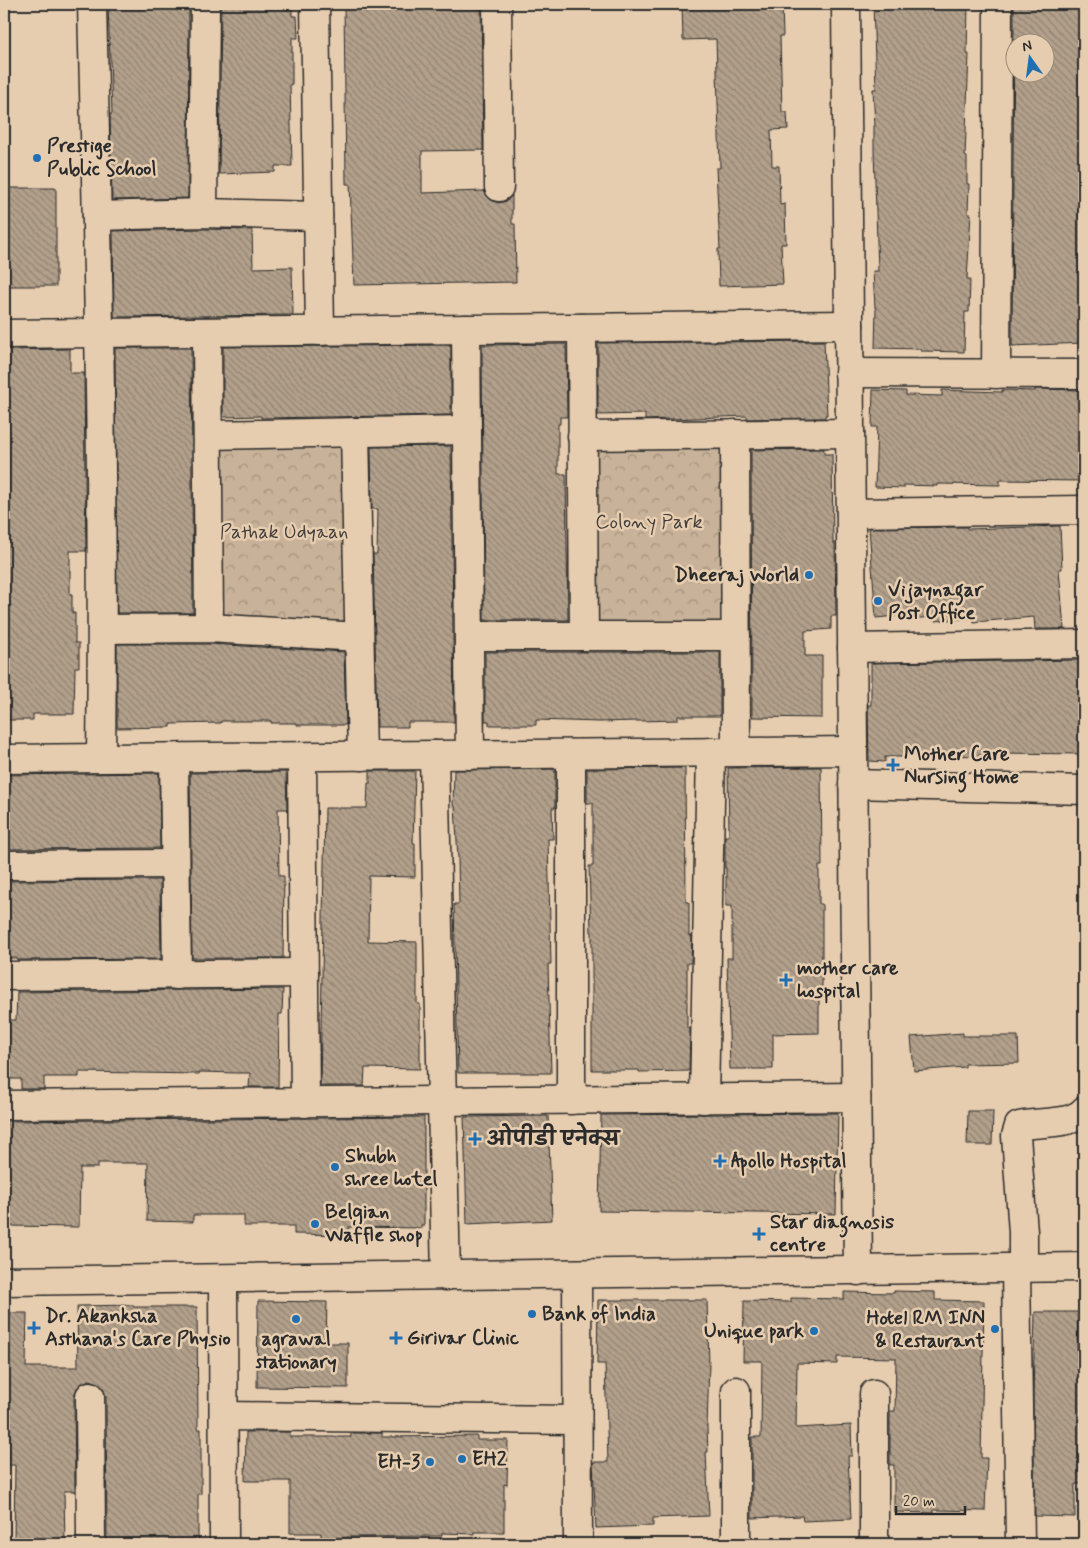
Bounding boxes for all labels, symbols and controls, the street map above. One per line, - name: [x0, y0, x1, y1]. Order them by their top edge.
- north arrow: [1006, 32, 1056, 82]
- text: N: [1020, 36, 1034, 56]
- place label: Prestige Public School: [47, 133, 156, 183]
- marker: Prestige Public School: [31, 152, 43, 164]
- park label: Colony Park: [595, 509, 703, 536]
- park label: Pathak Udyaan: [220, 519, 348, 546]
- place label: Dheeraj World: [674, 562, 799, 589]
- marker: Dheeraj World: [803, 569, 815, 581]
- place label: Vijaynagar Post Office: [888, 577, 984, 627]
- marker: Vijaynagar Post Office: [872, 595, 884, 607]
- place label: Mother Care Nursing Home: [904, 741, 1019, 793]
- marker: Mother Care Nursing Home: [886, 758, 900, 772]
- place label: mother care hospital: [797, 955, 899, 1005]
- marker: mother care hospital: [779, 973, 793, 987]
- place label: ओपीडी एनेक्स: [486, 1122, 621, 1153]
- marker: ओपीडी एनेक्स: [468, 1132, 482, 1146]
- place label: Shubh shree hotel: [344, 1143, 438, 1193]
- place label: Apollo Hospital: [731, 1148, 846, 1176]
- marker: Apollo Hospital: [713, 1154, 727, 1168]
- marker: Shubh shree hotel: [329, 1161, 341, 1173]
- place label: Belgian Waffle shop: [324, 1199, 423, 1249]
- place label: Star diagnosis centre: [770, 1209, 894, 1259]
- marker: Belgian Waffle shop: [309, 1218, 321, 1230]
- marker: Star diagnosis centre: [752, 1227, 766, 1241]
- place label: Bank of India: [542, 1301, 656, 1328]
- place label: Dr. Akanksha Asthana's Care Physio: [45, 1303, 231, 1353]
- place label: Hotel RM INN & Restaurant: [866, 1305, 986, 1355]
- marker: Bank of India: [526, 1308, 538, 1320]
- marker: agrawal stationary: [290, 1313, 302, 1325]
- place label: Unique park: [704, 1318, 804, 1345]
- marker: Dr. Akanksha Asthana's Care Physio: [27, 1321, 41, 1335]
- marker: Hotel RM INN & Restaurant: [989, 1323, 1001, 1335]
- place label: Girivar Clinic: [407, 1325, 520, 1352]
- marker: Unique park: [808, 1325, 820, 1337]
- place label: agrawal stationary: [255, 1326, 337, 1376]
- marker: Girivar Clinic: [389, 1331, 403, 1345]
- place label: EH2: [472, 1446, 507, 1473]
- place label: EH-3: [377, 1449, 421, 1476]
- marker: EH2: [456, 1453, 468, 1465]
- marker: EH-3: [424, 1456, 436, 1468]
- scale bar: [896, 1483, 964, 1515]
- text: 20 m: [903, 1492, 935, 1512]

